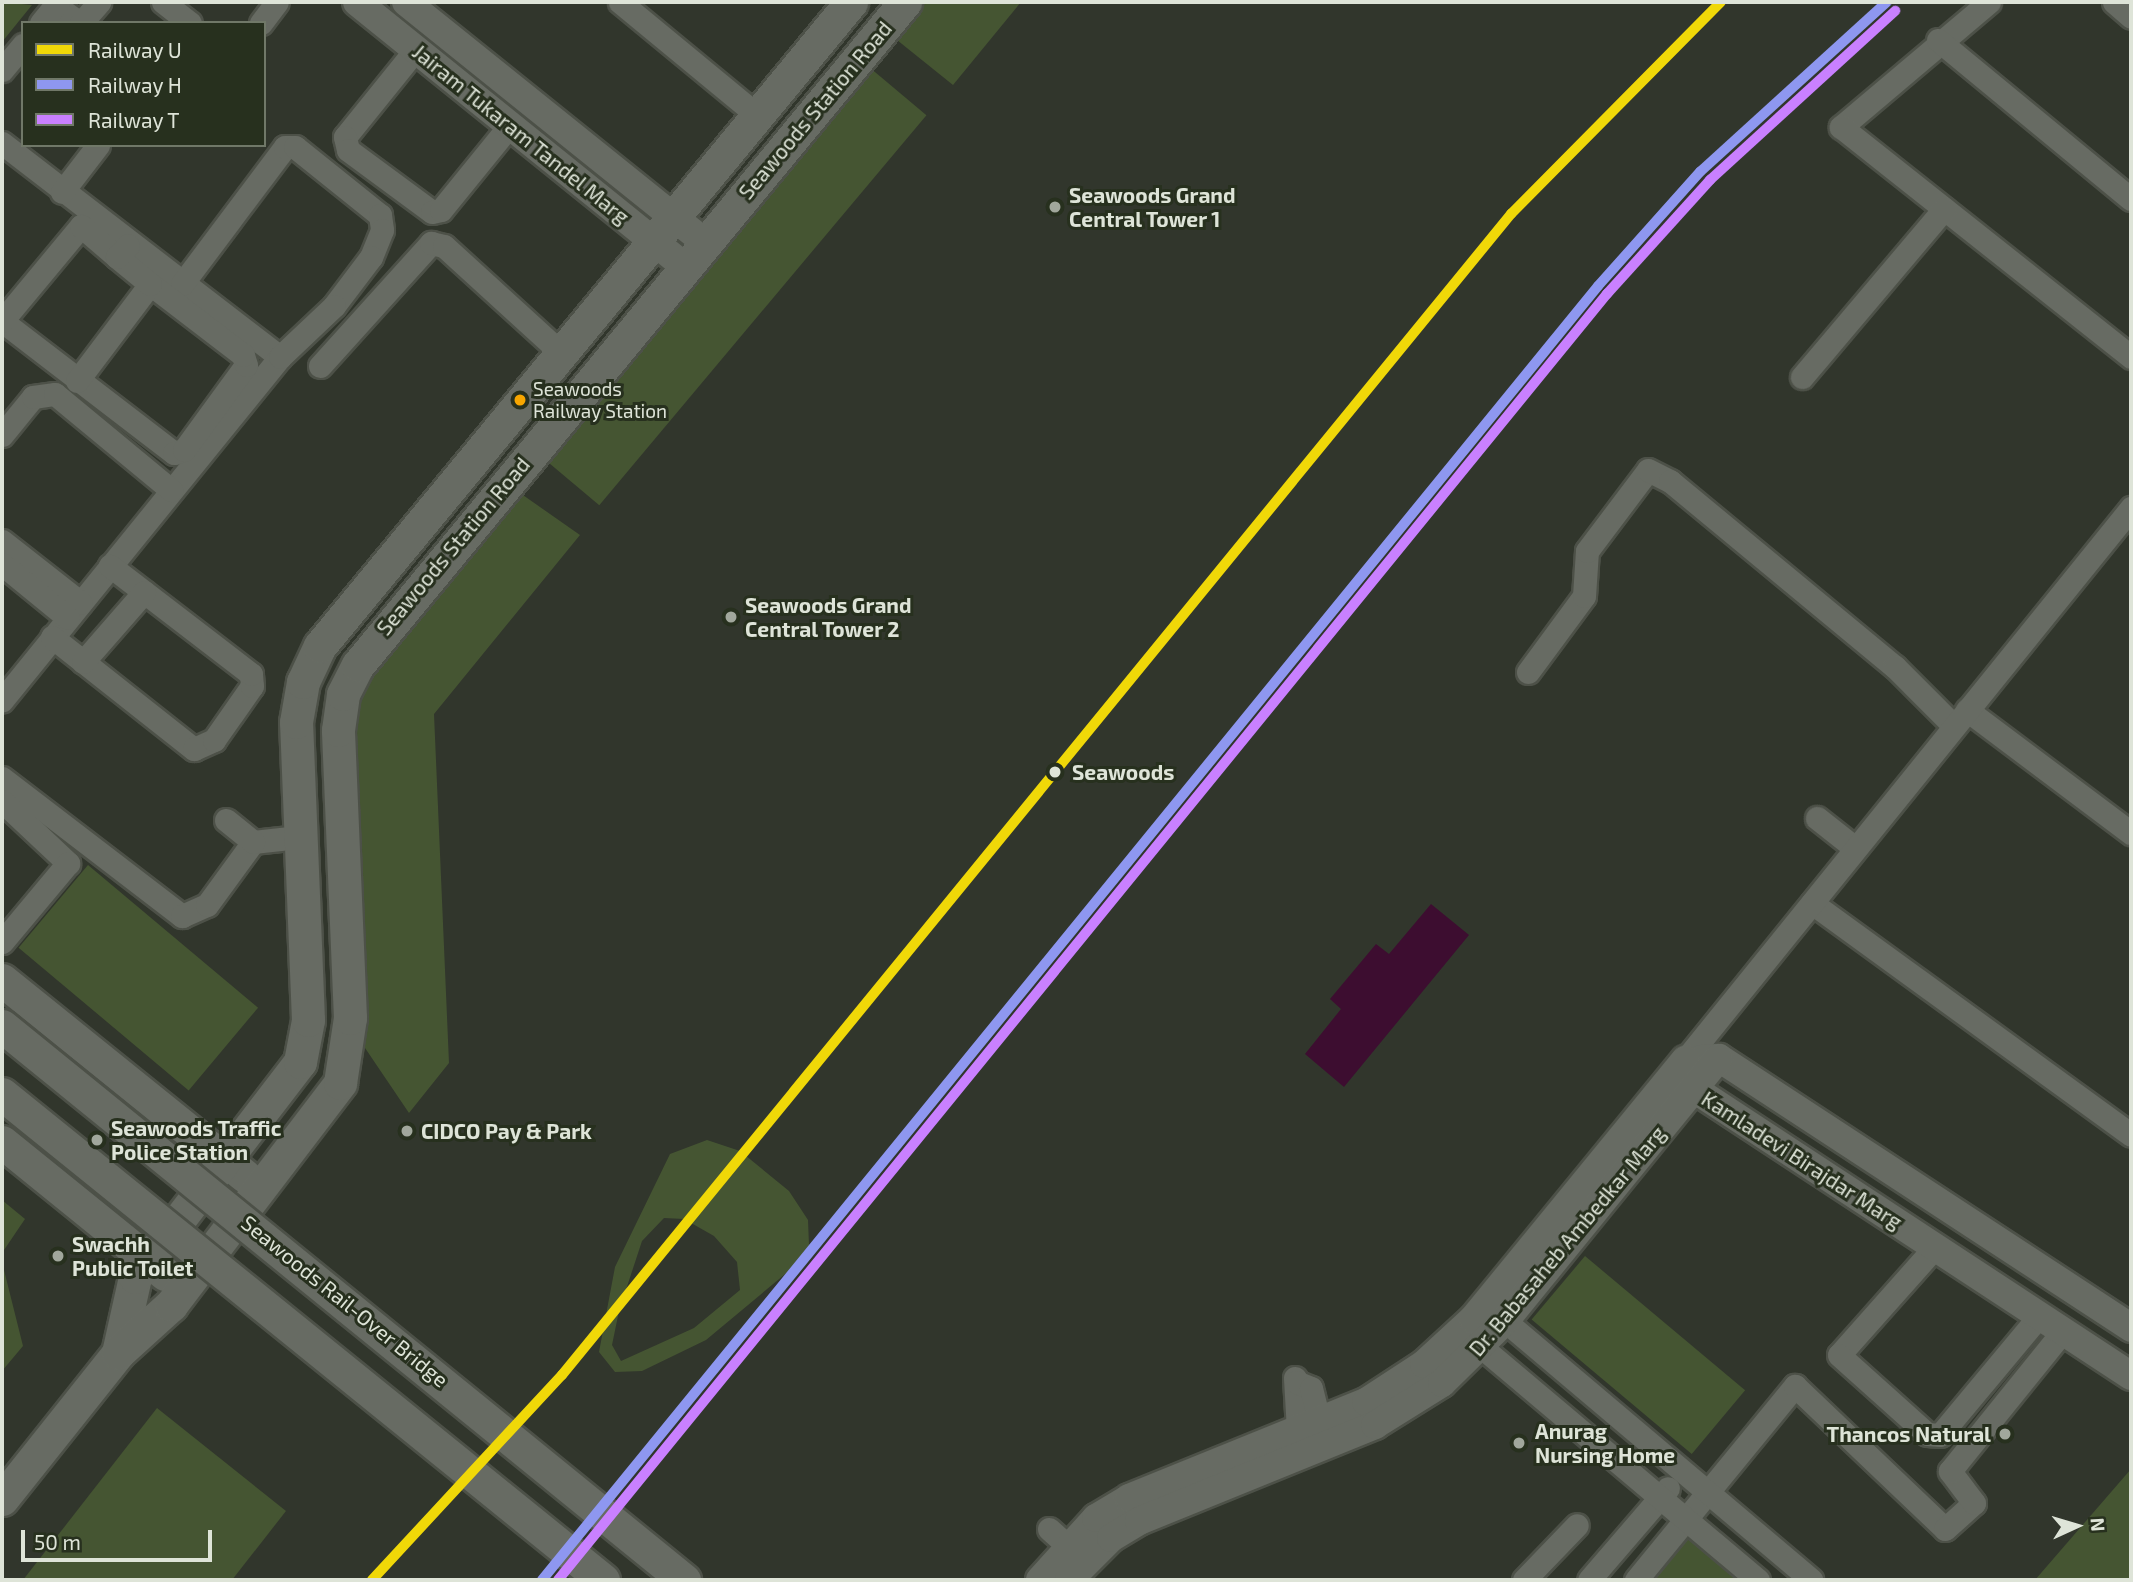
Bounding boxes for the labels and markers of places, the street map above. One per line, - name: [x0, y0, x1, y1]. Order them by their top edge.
- place label: Seawoods Grand Central Tower 1: [1069, 182, 1236, 232]
- marker: Seawoods Grand Central Tower 1: [1047, 199, 1063, 215]
- place label: Seawoods Railway Station: [533, 378, 668, 422]
- marker: Seawoods Railway Station: [513, 393, 527, 407]
- place label: Seawoods Grand Central Tower 2: [745, 592, 912, 642]
- marker: Seawoods Grand Central Tower 2: [723, 609, 739, 625]
- place label: Seawoods: [1072, 759, 1174, 785]
- marker: Seawoods: [1044, 761, 1066, 783]
- place label: Seawoods Traffic Police Station: [111, 1115, 282, 1165]
- place label: CIDCO Pay & Park: [421, 1118, 592, 1144]
- marker: CIDCO Pay & Park: [399, 1123, 415, 1139]
- marker: Seawoods Traffic Police Station: [89, 1132, 105, 1148]
- place label: Swachh Public Toilet: [72, 1231, 194, 1281]
- marker: Swachh Public Toilet: [50, 1248, 66, 1264]
- place label: Anurag Nursing Home: [1535, 1418, 1675, 1468]
- place label: Thancos Natural: [1827, 1421, 1991, 1447]
- marker: Thancos Natural: [1997, 1426, 2013, 1442]
- marker: Anurag Nursing Home: [1509, 1433, 1529, 1453]

